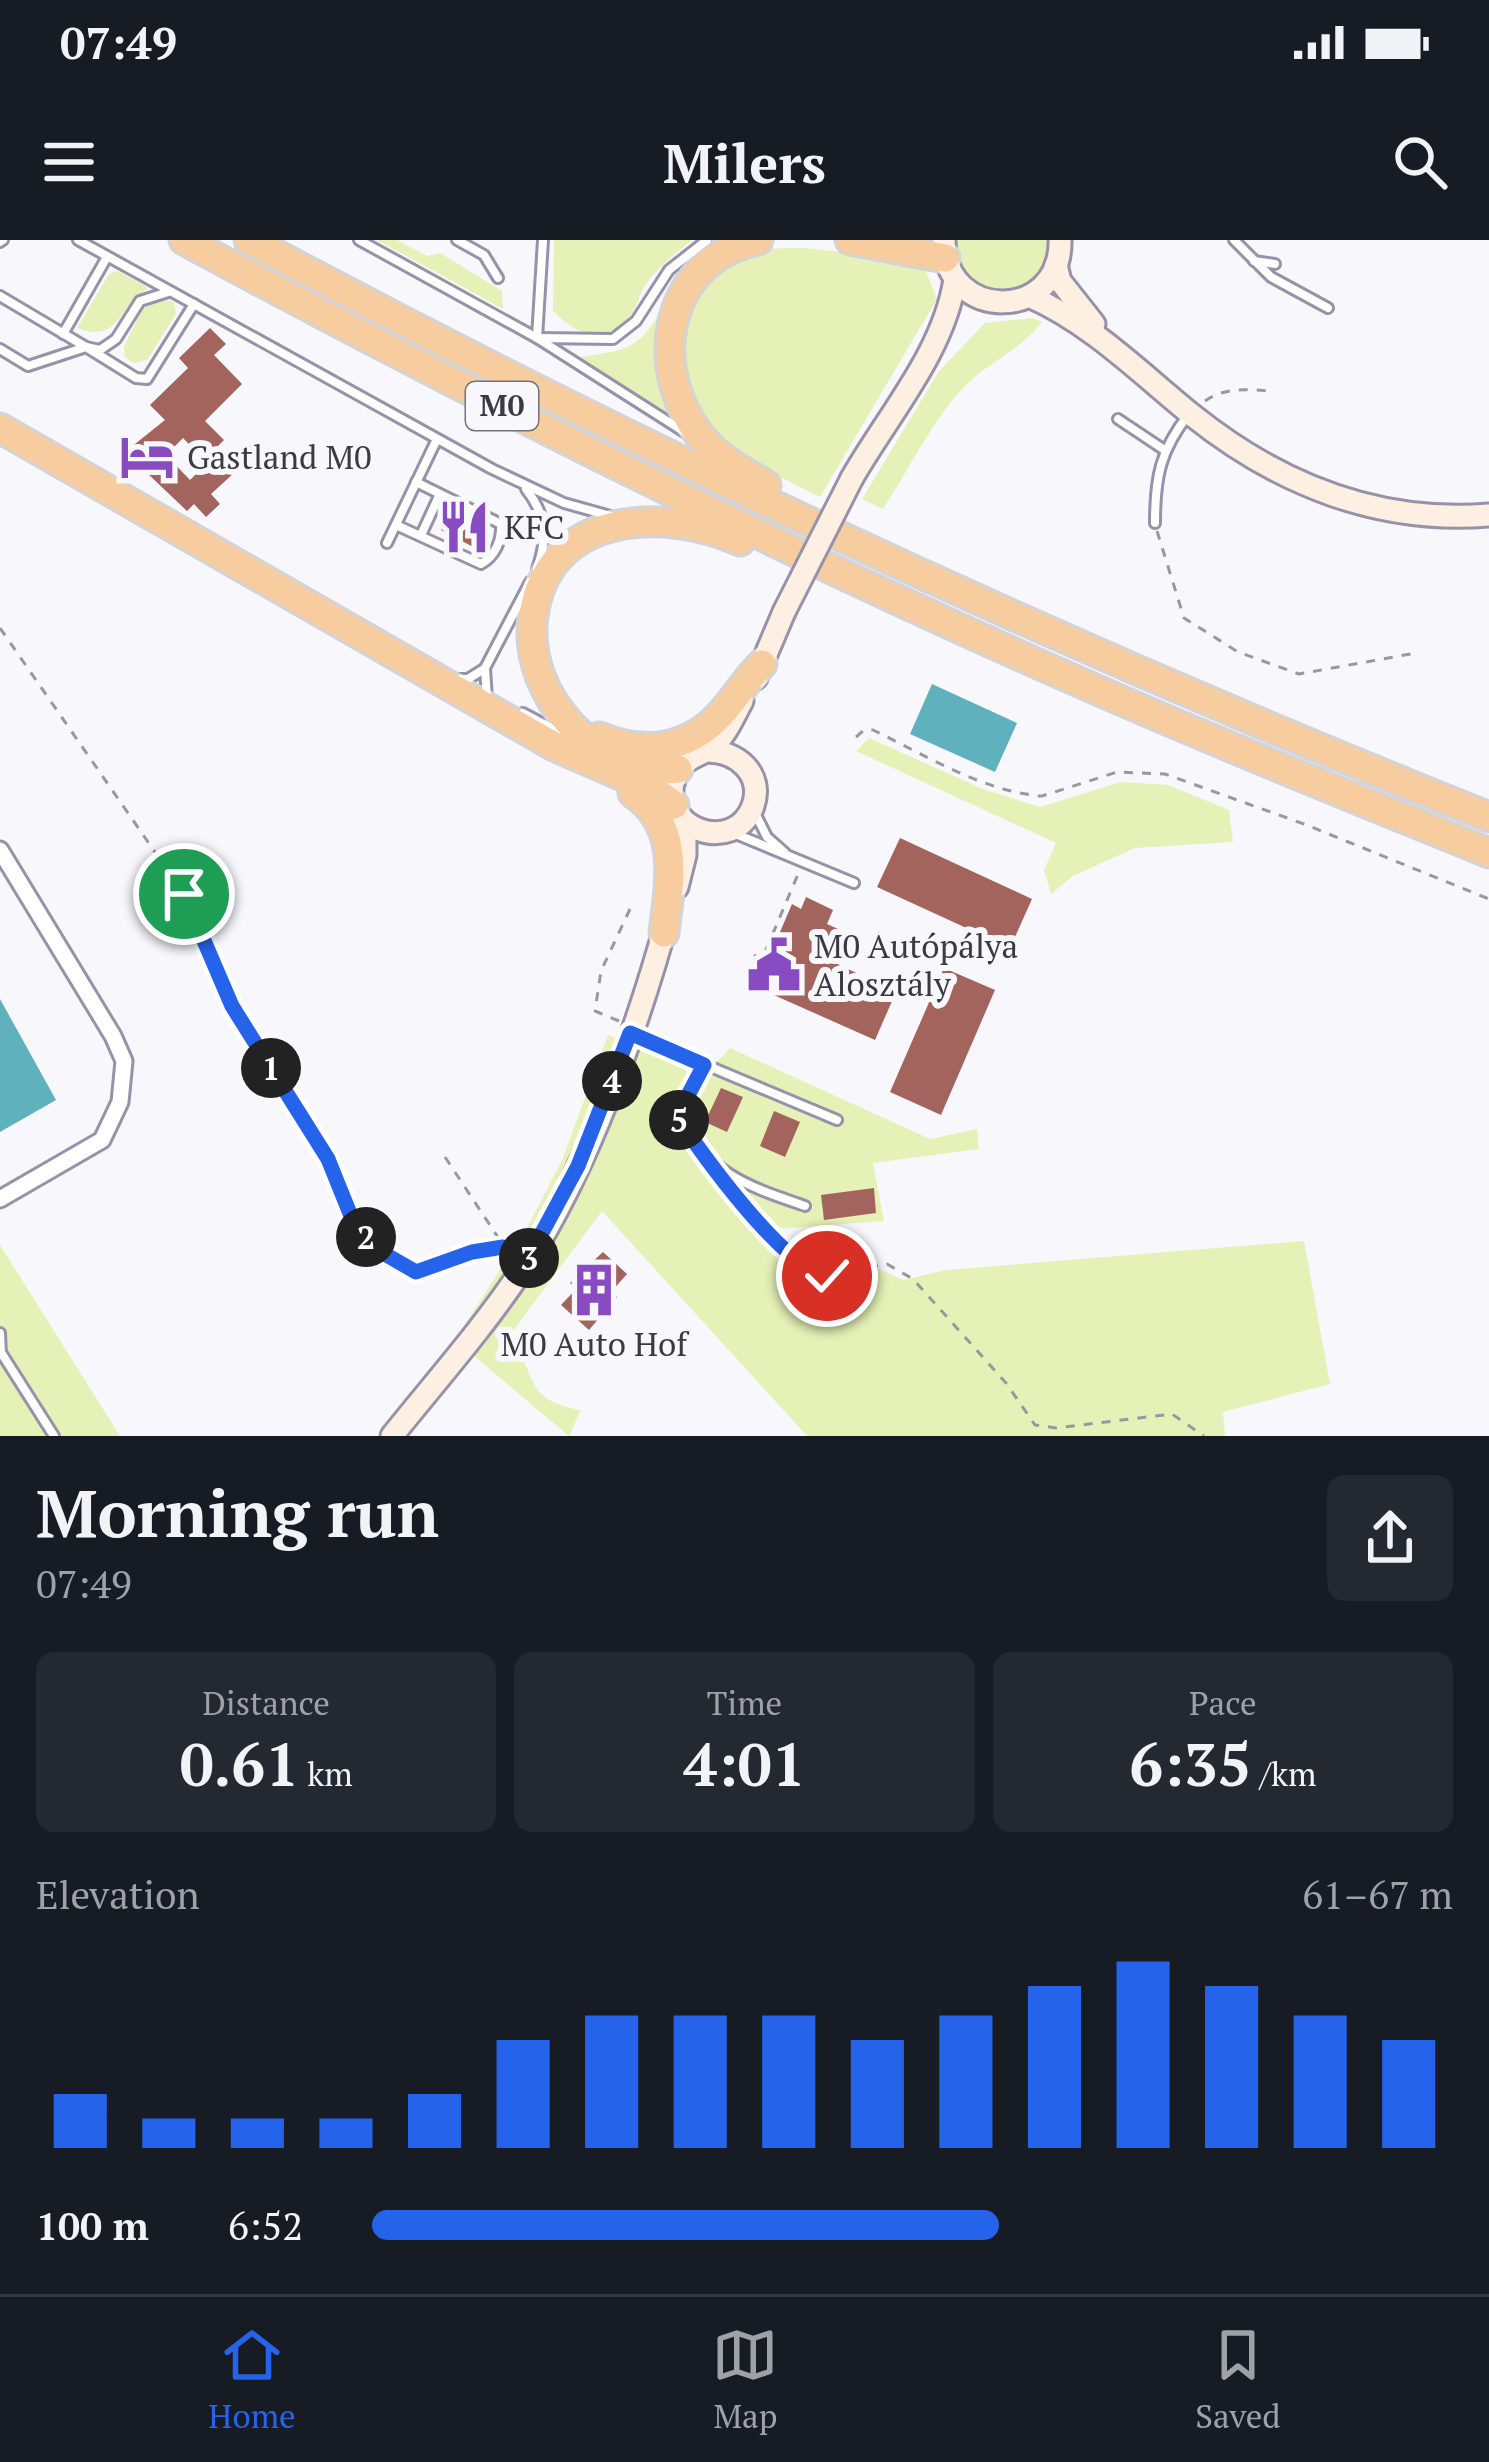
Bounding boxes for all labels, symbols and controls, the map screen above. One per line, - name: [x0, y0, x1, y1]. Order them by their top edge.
- text: 07:49: [60, 12, 177, 72]
- text: Milers: [663, 127, 826, 198]
- icon: menu: [36, 129, 102, 195]
- icon: search: [1387, 129, 1453, 195]
- road number: M0: [466, 382, 538, 430]
- hotel icon: Gastland M0: [118, 428, 176, 486]
- place label: Gastland M0: [187, 435, 372, 478]
- restaurant icon: KFC: [435, 498, 493, 556]
- place label: KFC: [504, 505, 565, 548]
- pin: [133, 843, 235, 945]
- icon: arrive: [151, 861, 217, 927]
- place label: M0 Autópálya Alosztály: [814, 924, 1018, 1005]
- public building icon: M0 Autópálya Alosztály: [745, 936, 803, 994]
- pin: 1: [241, 1038, 301, 1098]
- text: 1: [262, 1046, 280, 1089]
- pin: 4: [582, 1051, 642, 1111]
- text: 4: [603, 1059, 621, 1102]
- pin: 5: [649, 1090, 709, 1150]
- text: 5: [670, 1098, 688, 1141]
- pin: 2: [336, 1207, 396, 1267]
- text: 2: [357, 1215, 375, 1258]
- pin: [776, 1225, 878, 1327]
- pin: 3: [499, 1228, 559, 1288]
- text: 3: [520, 1236, 538, 1279]
- icon: check: [794, 1243, 860, 1309]
- building icon: M0 Auto Hof: [565, 1261, 623, 1319]
- place label: M0 Auto Hof: [500, 1322, 690, 1365]
- text: Morning run: [36, 1468, 439, 1556]
- button: share: [1327, 1475, 1453, 1601]
- text: 07:49: [36, 1557, 132, 1609]
- text: Distance: [202, 1681, 330, 1724]
- text: Time: [707, 1681, 782, 1724]
- text: Pace: [1189, 1681, 1257, 1724]
- text: 0.61: [180, 1724, 299, 1803]
- text: 4:01: [683, 1724, 806, 1803]
- text: 6:35: [1129, 1724, 1252, 1803]
- text: km: [299, 1752, 353, 1795]
- text: /km: [1252, 1752, 1316, 1795]
- text: Elevation: [36, 1868, 200, 1920]
- text: 61–67 m: [1302, 1868, 1453, 1920]
- text: 100 m: [36, 2199, 149, 2251]
- text: 6:52: [228, 2199, 303, 2251]
- tab: Home: [208, 2322, 296, 2437]
- tab: Map: [712, 2322, 778, 2437]
- tab: Saved: [1195, 2322, 1281, 2437]

